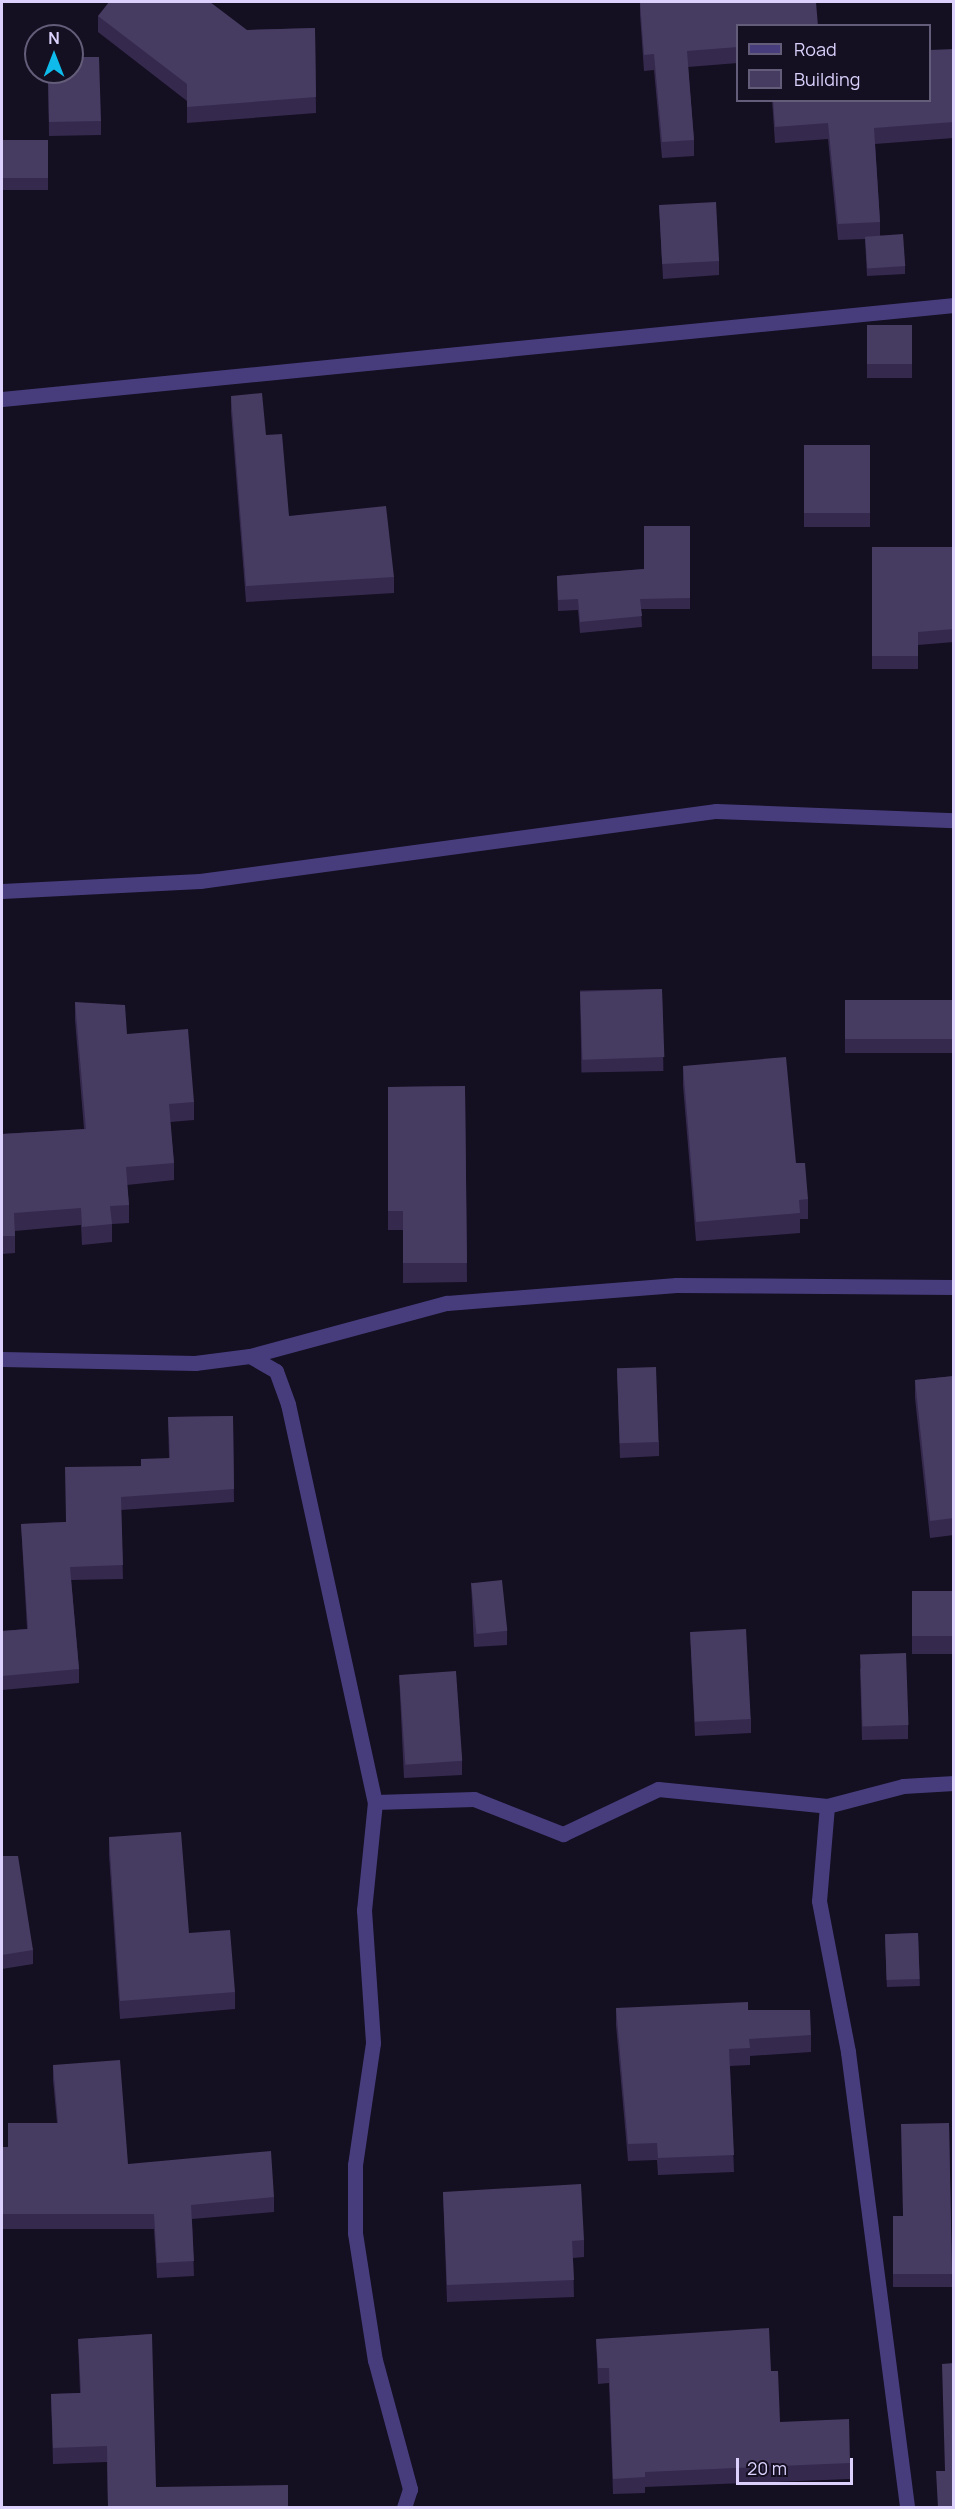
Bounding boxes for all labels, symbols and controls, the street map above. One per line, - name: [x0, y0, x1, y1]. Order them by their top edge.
- north arrow: [24, 24, 84, 84]
- legend: [736, 24, 931, 102]
- text: N: [48, 27, 60, 49]
- text: Road: [794, 37, 837, 61]
- text: Building: [794, 67, 860, 91]
- scale bar: [739, 2446, 856, 2484]
- text: 20 m: [747, 2456, 787, 2480]

